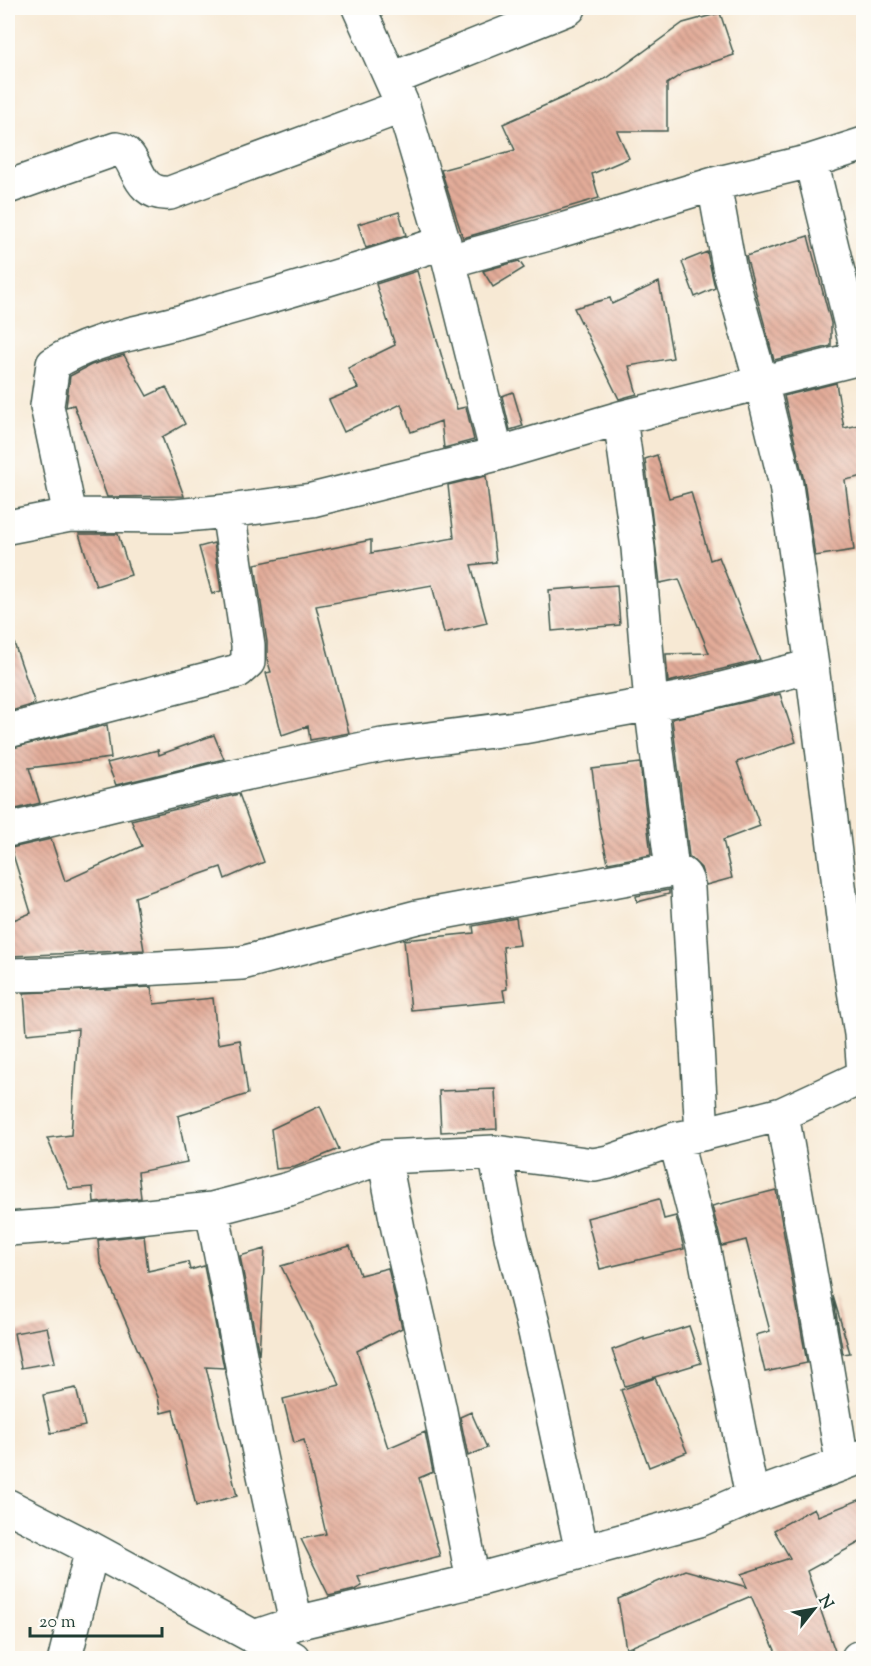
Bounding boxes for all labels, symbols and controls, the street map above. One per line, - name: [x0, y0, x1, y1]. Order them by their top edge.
- north arrow: [784, 1579, 844, 1639]
- text: N: [812, 1591, 838, 1614]
- scale bar: [30, 1600, 162, 1638]
- text: 20 m: [39, 1610, 76, 1636]

